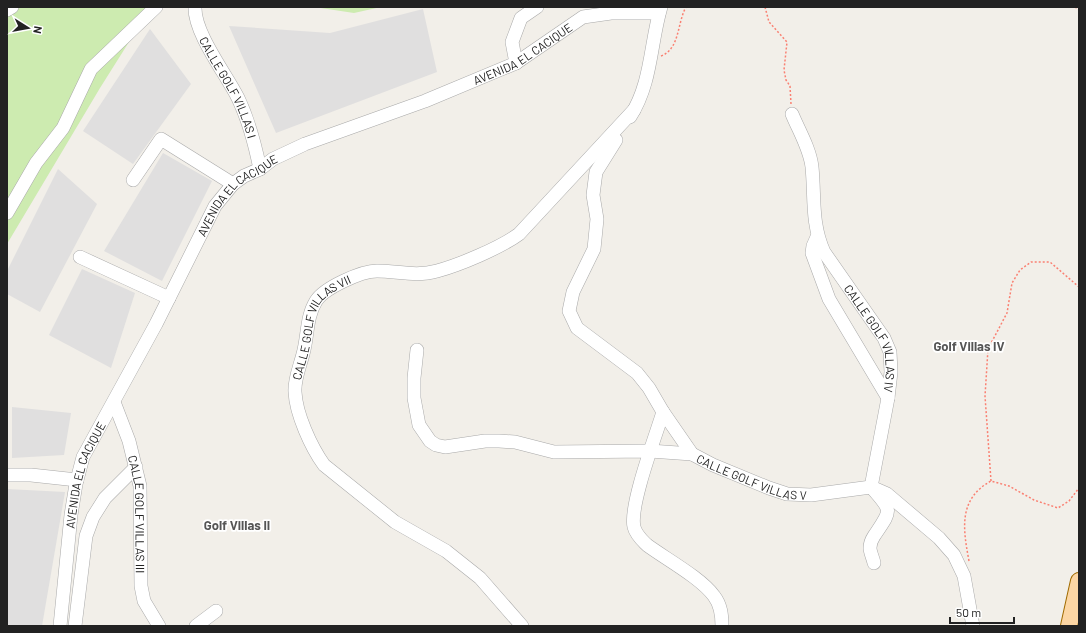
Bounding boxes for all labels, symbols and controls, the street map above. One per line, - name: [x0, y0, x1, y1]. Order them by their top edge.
- north arrow: [8, 8, 48, 48]
- street label: AVENIDA EL CACIQUE: [471, 20, 575, 87]
- text: N: [31, 25, 45, 35]
- street label: CALLE GOLF VILLAS I: [197, 34, 259, 140]
- street label: AVENIDA EL CACIQUE: [194, 151, 279, 238]
- street label: CALLE GOLF VILLAS VII: [289, 272, 353, 381]
- street label: CALLE GOLF VILLAS IV: [842, 282, 898, 393]
- district label: Golf Villas IV: [933, 338, 1005, 354]
- street label: AVENIDA EL CACIQUE: [63, 419, 108, 529]
- street label: CALLE GOLF VILLAS V: [694, 451, 807, 502]
- street label: CALLE GOLF VILLAS III: [126, 454, 148, 573]
- district label: Golf Villas II: [204, 517, 270, 533]
- scale bar: [950, 599, 1014, 625]
- text: 50 m: [956, 605, 981, 619]

